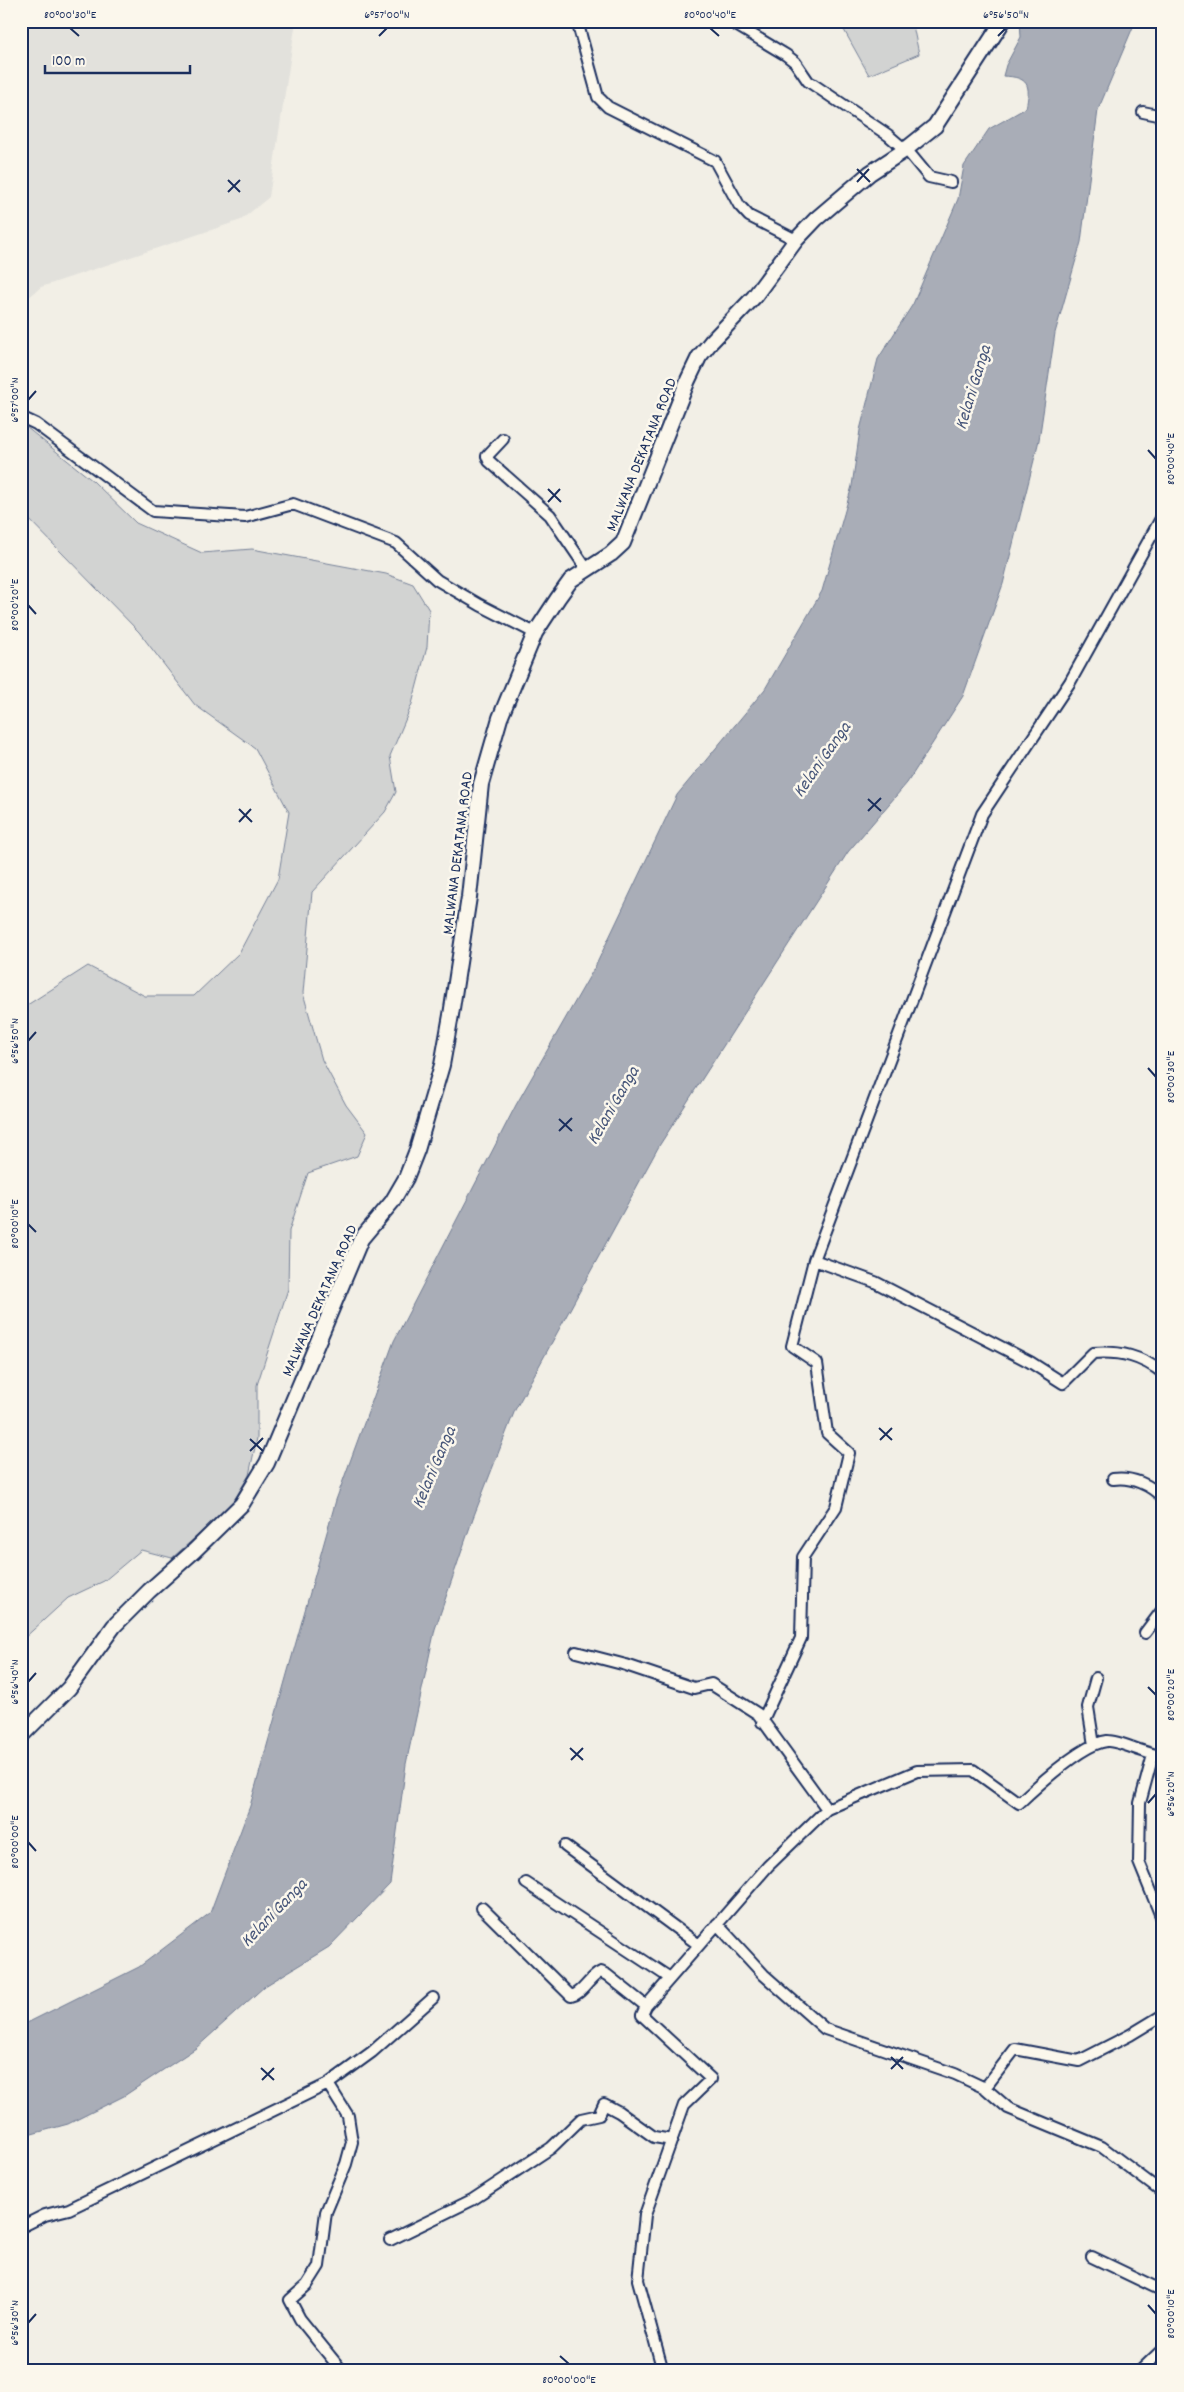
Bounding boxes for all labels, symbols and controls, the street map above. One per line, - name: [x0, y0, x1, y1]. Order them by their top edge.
- text: 80°00'30"E: [44, 7, 97, 24]
- text: 6°57'00"N: [364, 7, 410, 24]
- text: 80°00'40"E: [684, 7, 736, 24]
- text: 6°56'50"N: [983, 7, 1029, 24]
- scale bar: [45, 42, 190, 74]
- text: 100 m: [52, 51, 85, 73]
- water label: Kelani Ganga: [950, 341, 999, 433]
- street label: MALWANA DEKATANA ROAD: [601, 375, 684, 535]
- text: 6°57'00"N: [7, 377, 24, 423]
- text: 80°00'40"E: [1163, 433, 1180, 485]
- text: 80°00'20"E: [7, 578, 24, 631]
- water label: Kelani Ganga: [788, 716, 859, 803]
- street label: MALWANA DEKATANA ROAD: [437, 771, 480, 936]
- text: 6°56'50"N: [7, 1018, 24, 1064]
- text: 80°00'30"E: [1163, 1050, 1180, 1103]
- water label: Kelani Ganga: [582, 1061, 647, 1150]
- text: 80°00'10"E: [7, 1199, 24, 1249]
- street label: MALWANA DEKATANA ROAD: [276, 1221, 364, 1381]
- water label: Kelani Ganga: [407, 1422, 464, 1513]
- text: 6°56'40"N: [7, 1659, 24, 1705]
- text: 80°00'20"E: [1163, 1668, 1180, 1721]
- text: 6°56'20"N: [1163, 1771, 1180, 1817]
- text: 80°00'00"E: [7, 1815, 24, 1869]
- water label: Kelani Ganga: [236, 1873, 315, 1954]
- text: 80°00'10"E: [1163, 2289, 1180, 2339]
- text: 6°56'30"N: [7, 2300, 24, 2346]
- text: 80°00'00"E: [542, 2372, 596, 2389]

